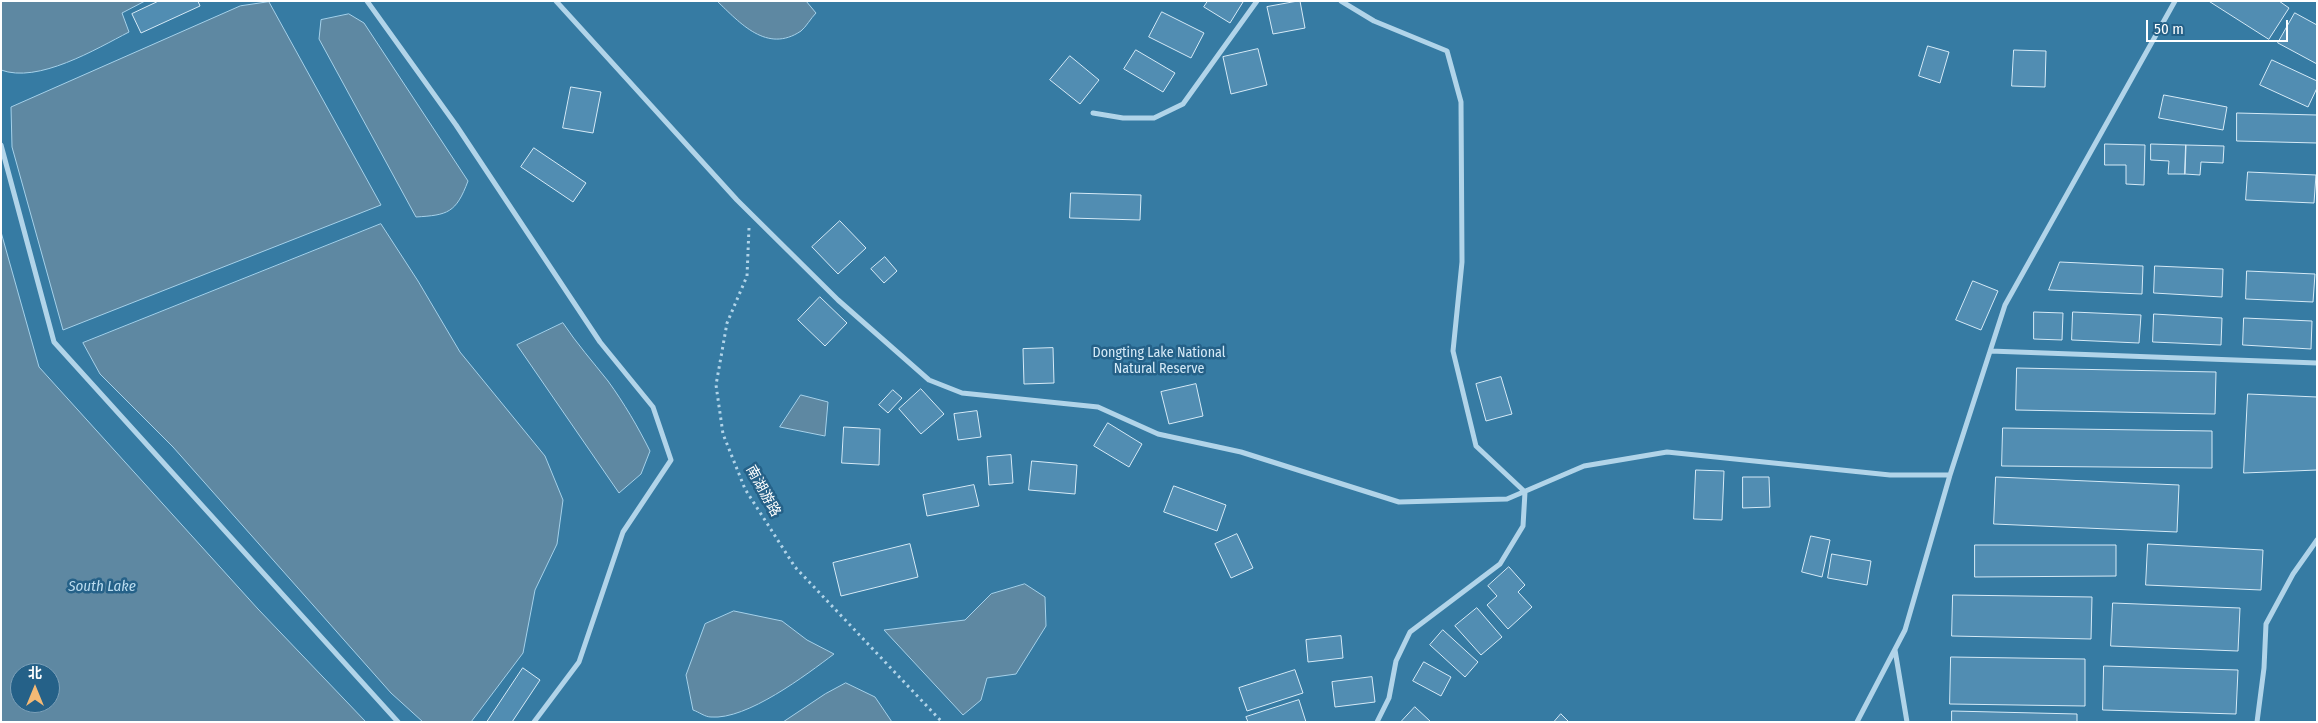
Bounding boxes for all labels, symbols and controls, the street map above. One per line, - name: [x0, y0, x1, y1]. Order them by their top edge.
- scale bar: [2148, 10, 2290, 42]
- text: 50 m: [2154, 20, 2184, 38]
- park label: Dongting Lake National Natural Reserve: [1093, 345, 1225, 378]
- street label: 南湖游路: [742, 462, 784, 520]
- water label: South Lake: [68, 578, 136, 596]
- north arrow: [10, 663, 60, 713]
- text: 北: [28, 665, 42, 682]

